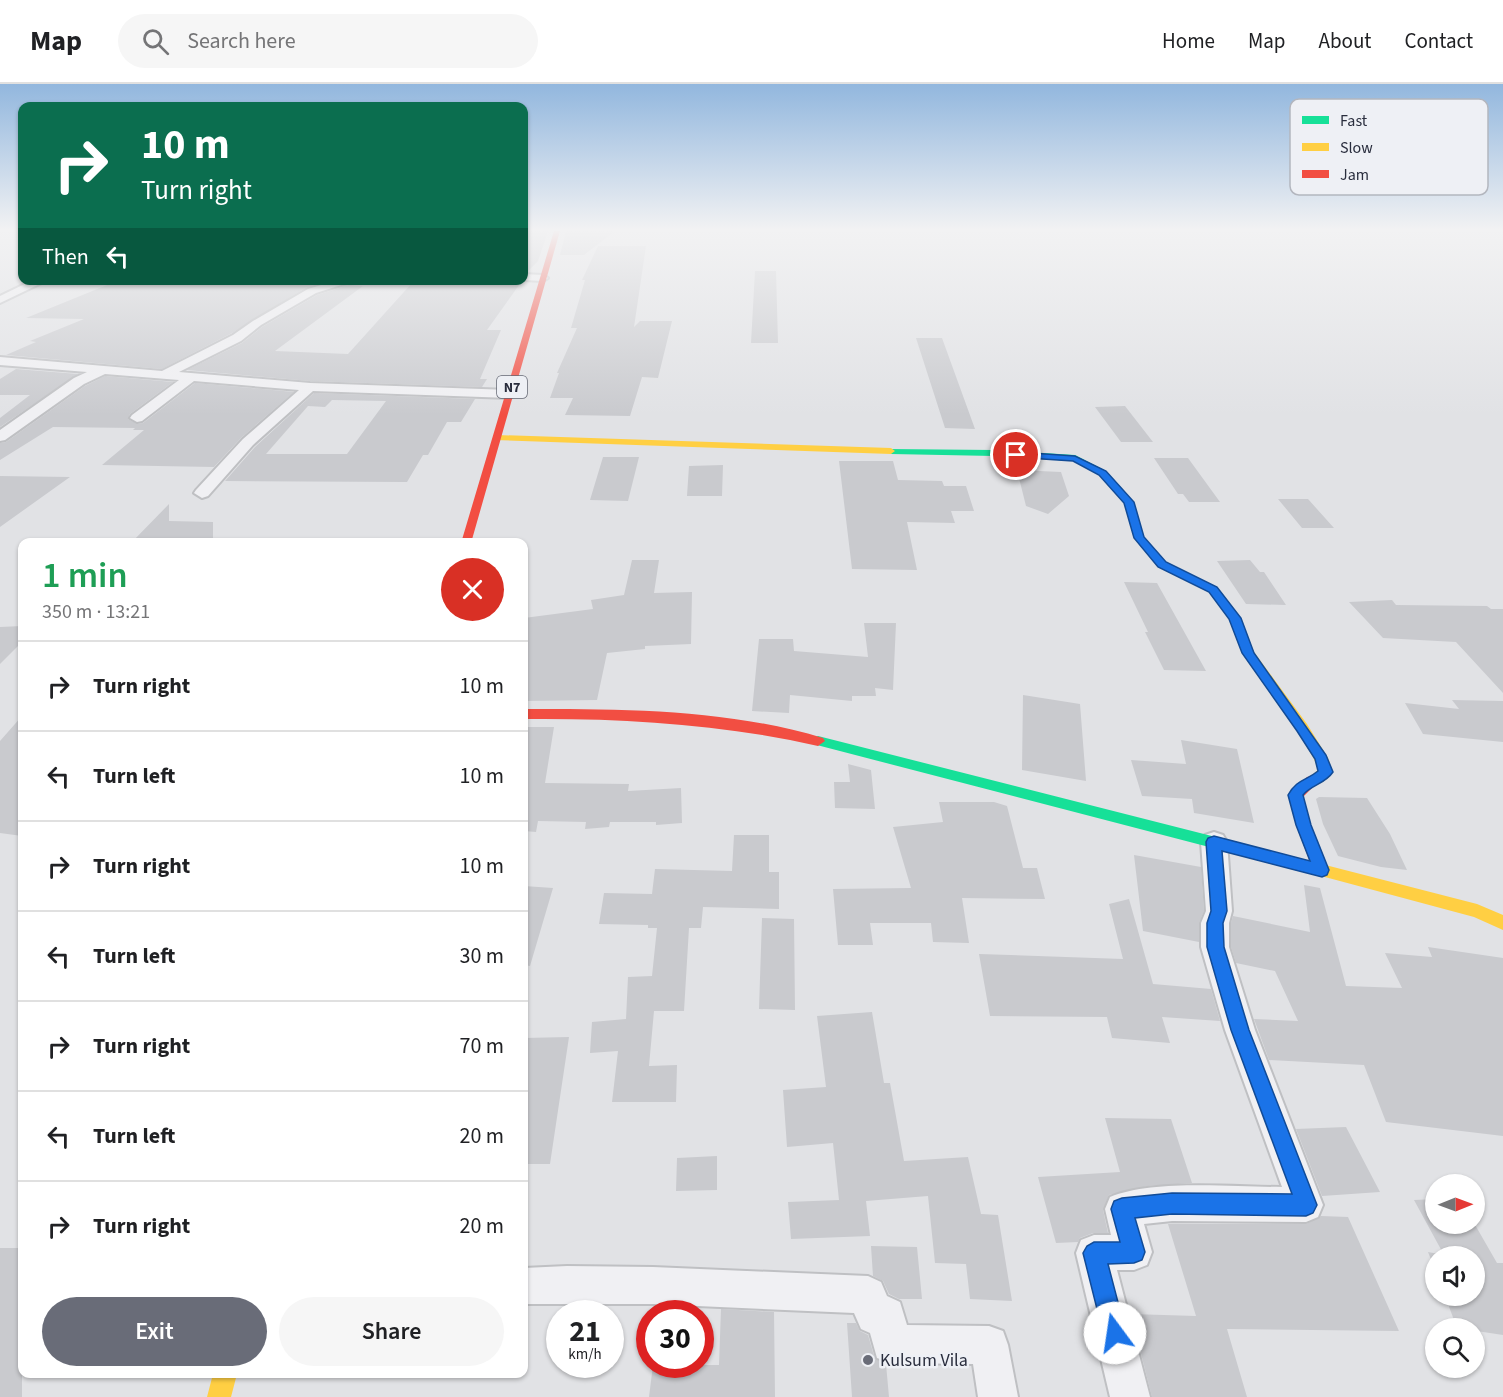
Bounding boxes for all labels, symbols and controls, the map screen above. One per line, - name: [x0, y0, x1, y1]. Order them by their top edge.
- search box: [118, 14, 538, 68]
- text: Map: [30, 21, 82, 61]
- icon: search: [139, 25, 172, 58]
- text: Search here: [187, 25, 296, 57]
- text: Home: [1162, 26, 1215, 56]
- text: Map: [1248, 26, 1286, 56]
- text: About: [1319, 26, 1371, 56]
- text: Contact: [1404, 26, 1473, 56]
- legend: [1290, 99, 1488, 195]
- text: Fast: [1340, 110, 1368, 132]
- text: 10 m: [141, 115, 230, 175]
- icon: right: [42, 126, 120, 204]
- text: Slow: [1340, 137, 1373, 159]
- text: Jam: [1340, 164, 1369, 186]
- text: Turn right: [141, 171, 252, 210]
- icon: left: [101, 240, 134, 273]
- text: Then: [42, 241, 89, 273]
- road number: N7: [497, 376, 527, 398]
- pin: [990, 429, 1041, 480]
- icon: arrive: [999, 438, 1032, 471]
- text: 1 min: [42, 550, 128, 601]
- button: close: [441, 558, 504, 621]
- text: 350 m · 13:21: [42, 598, 150, 626]
- icon: right: [42, 670, 75, 703]
- text: Turn right: [93, 670, 190, 702]
- text: 10 m: [459, 670, 504, 702]
- icon: left: [42, 760, 75, 793]
- text: Turn left: [93, 760, 175, 792]
- text: 10 m: [459, 760, 504, 792]
- icon: right: [42, 850, 75, 883]
- text: Turn right: [93, 850, 190, 882]
- text: 10 m: [459, 850, 504, 882]
- icon: left: [42, 940, 75, 973]
- text: Turn left: [93, 940, 175, 972]
- text: 30 m: [459, 940, 504, 972]
- icon: right: [42, 1030, 75, 1063]
- text: Turn right: [93, 1030, 190, 1062]
- text: 70 m: [459, 1030, 504, 1062]
- icon: left: [42, 1120, 75, 1153]
- text: Turn left: [93, 1120, 175, 1152]
- text: 20 m: [459, 1120, 504, 1152]
- north arrow: [1425, 1174, 1485, 1234]
- map controls: [1425, 1174, 1485, 1378]
- icon: right: [42, 1210, 75, 1243]
- text: Turn right: [93, 1210, 190, 1242]
- text: 20 m: [459, 1210, 504, 1242]
- button: sound: [1425, 1246, 1485, 1306]
- button: Exit: [42, 1297, 267, 1366]
- button: Share: [279, 1297, 504, 1366]
- speed limit sign: 30: [636, 1300, 714, 1378]
- position arrow: [1083, 1301, 1147, 1365]
- text: 21: [569, 1310, 601, 1353]
- button: search: [1425, 1318, 1485, 1378]
- text: km/h: [568, 1344, 602, 1365]
- place label: Kulsum Vila: [880, 1348, 968, 1373]
- marker: Kulsum Vila: [861, 1353, 875, 1367]

